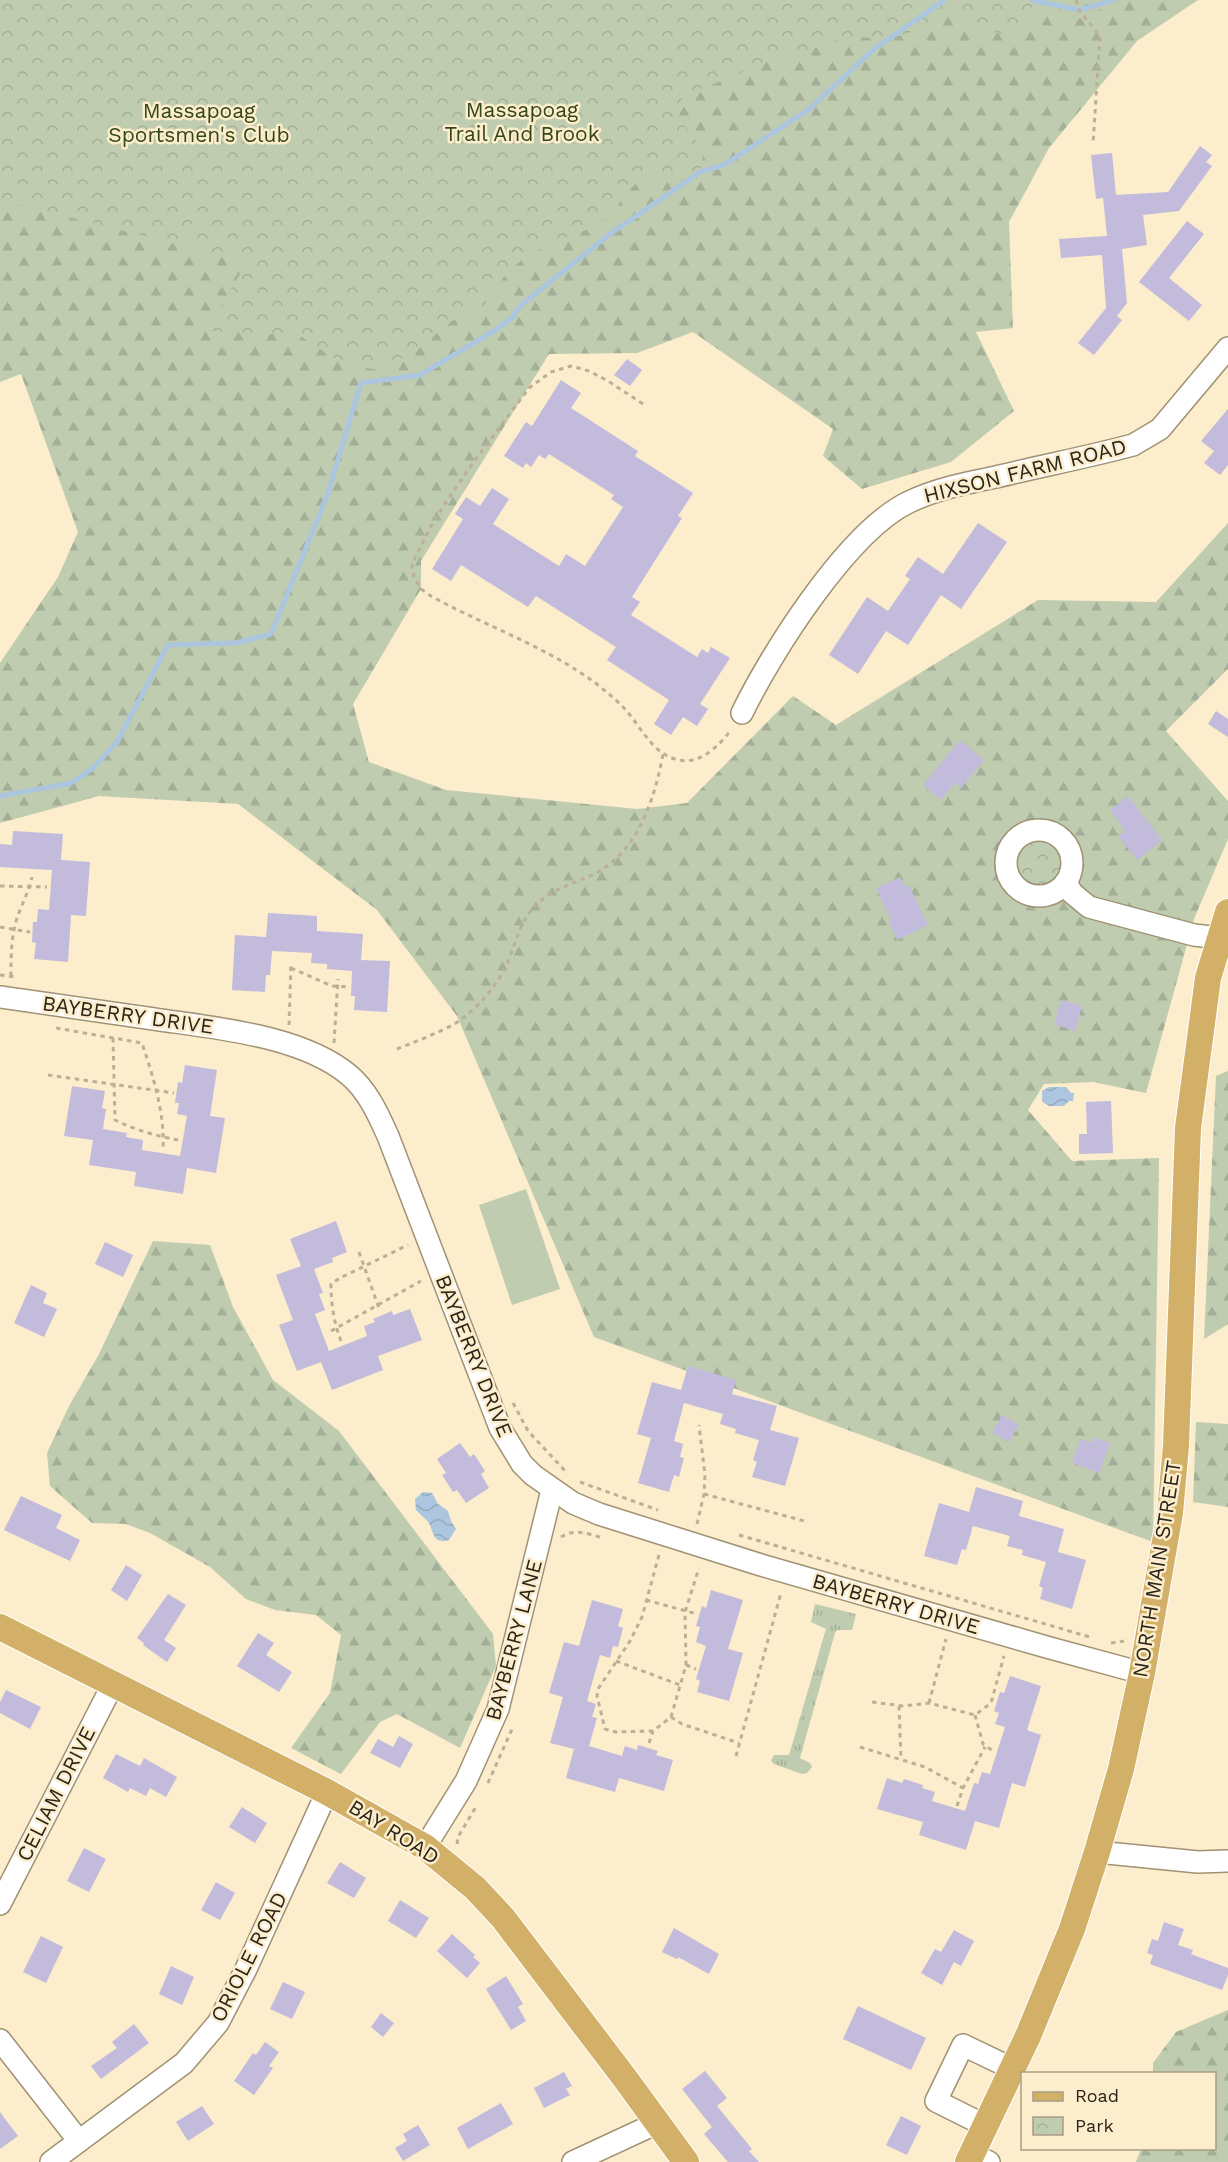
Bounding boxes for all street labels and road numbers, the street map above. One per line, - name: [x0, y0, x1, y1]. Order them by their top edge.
- street label: HIXSON FARM ROAD: [921, 433, 1129, 508]
- street label: BAYBERRY DRIVE: [41, 990, 215, 1039]
- street label: BAYBERRY DRIVE: [431, 1271, 518, 1441]
- street label: NORTH MAIN STREET: [1127, 1458, 1186, 1679]
- street label: BAYBERRY LANE: [480, 1557, 547, 1723]
- street label: BAYBERRY DRIVE: [810, 1568, 983, 1639]
- street label: CELIAM DRIVE: [11, 1722, 100, 1865]
- street label: BAY ROAD: [344, 1794, 444, 1869]
- street label: ORIOLE ROAD: [205, 1887, 292, 2026]

